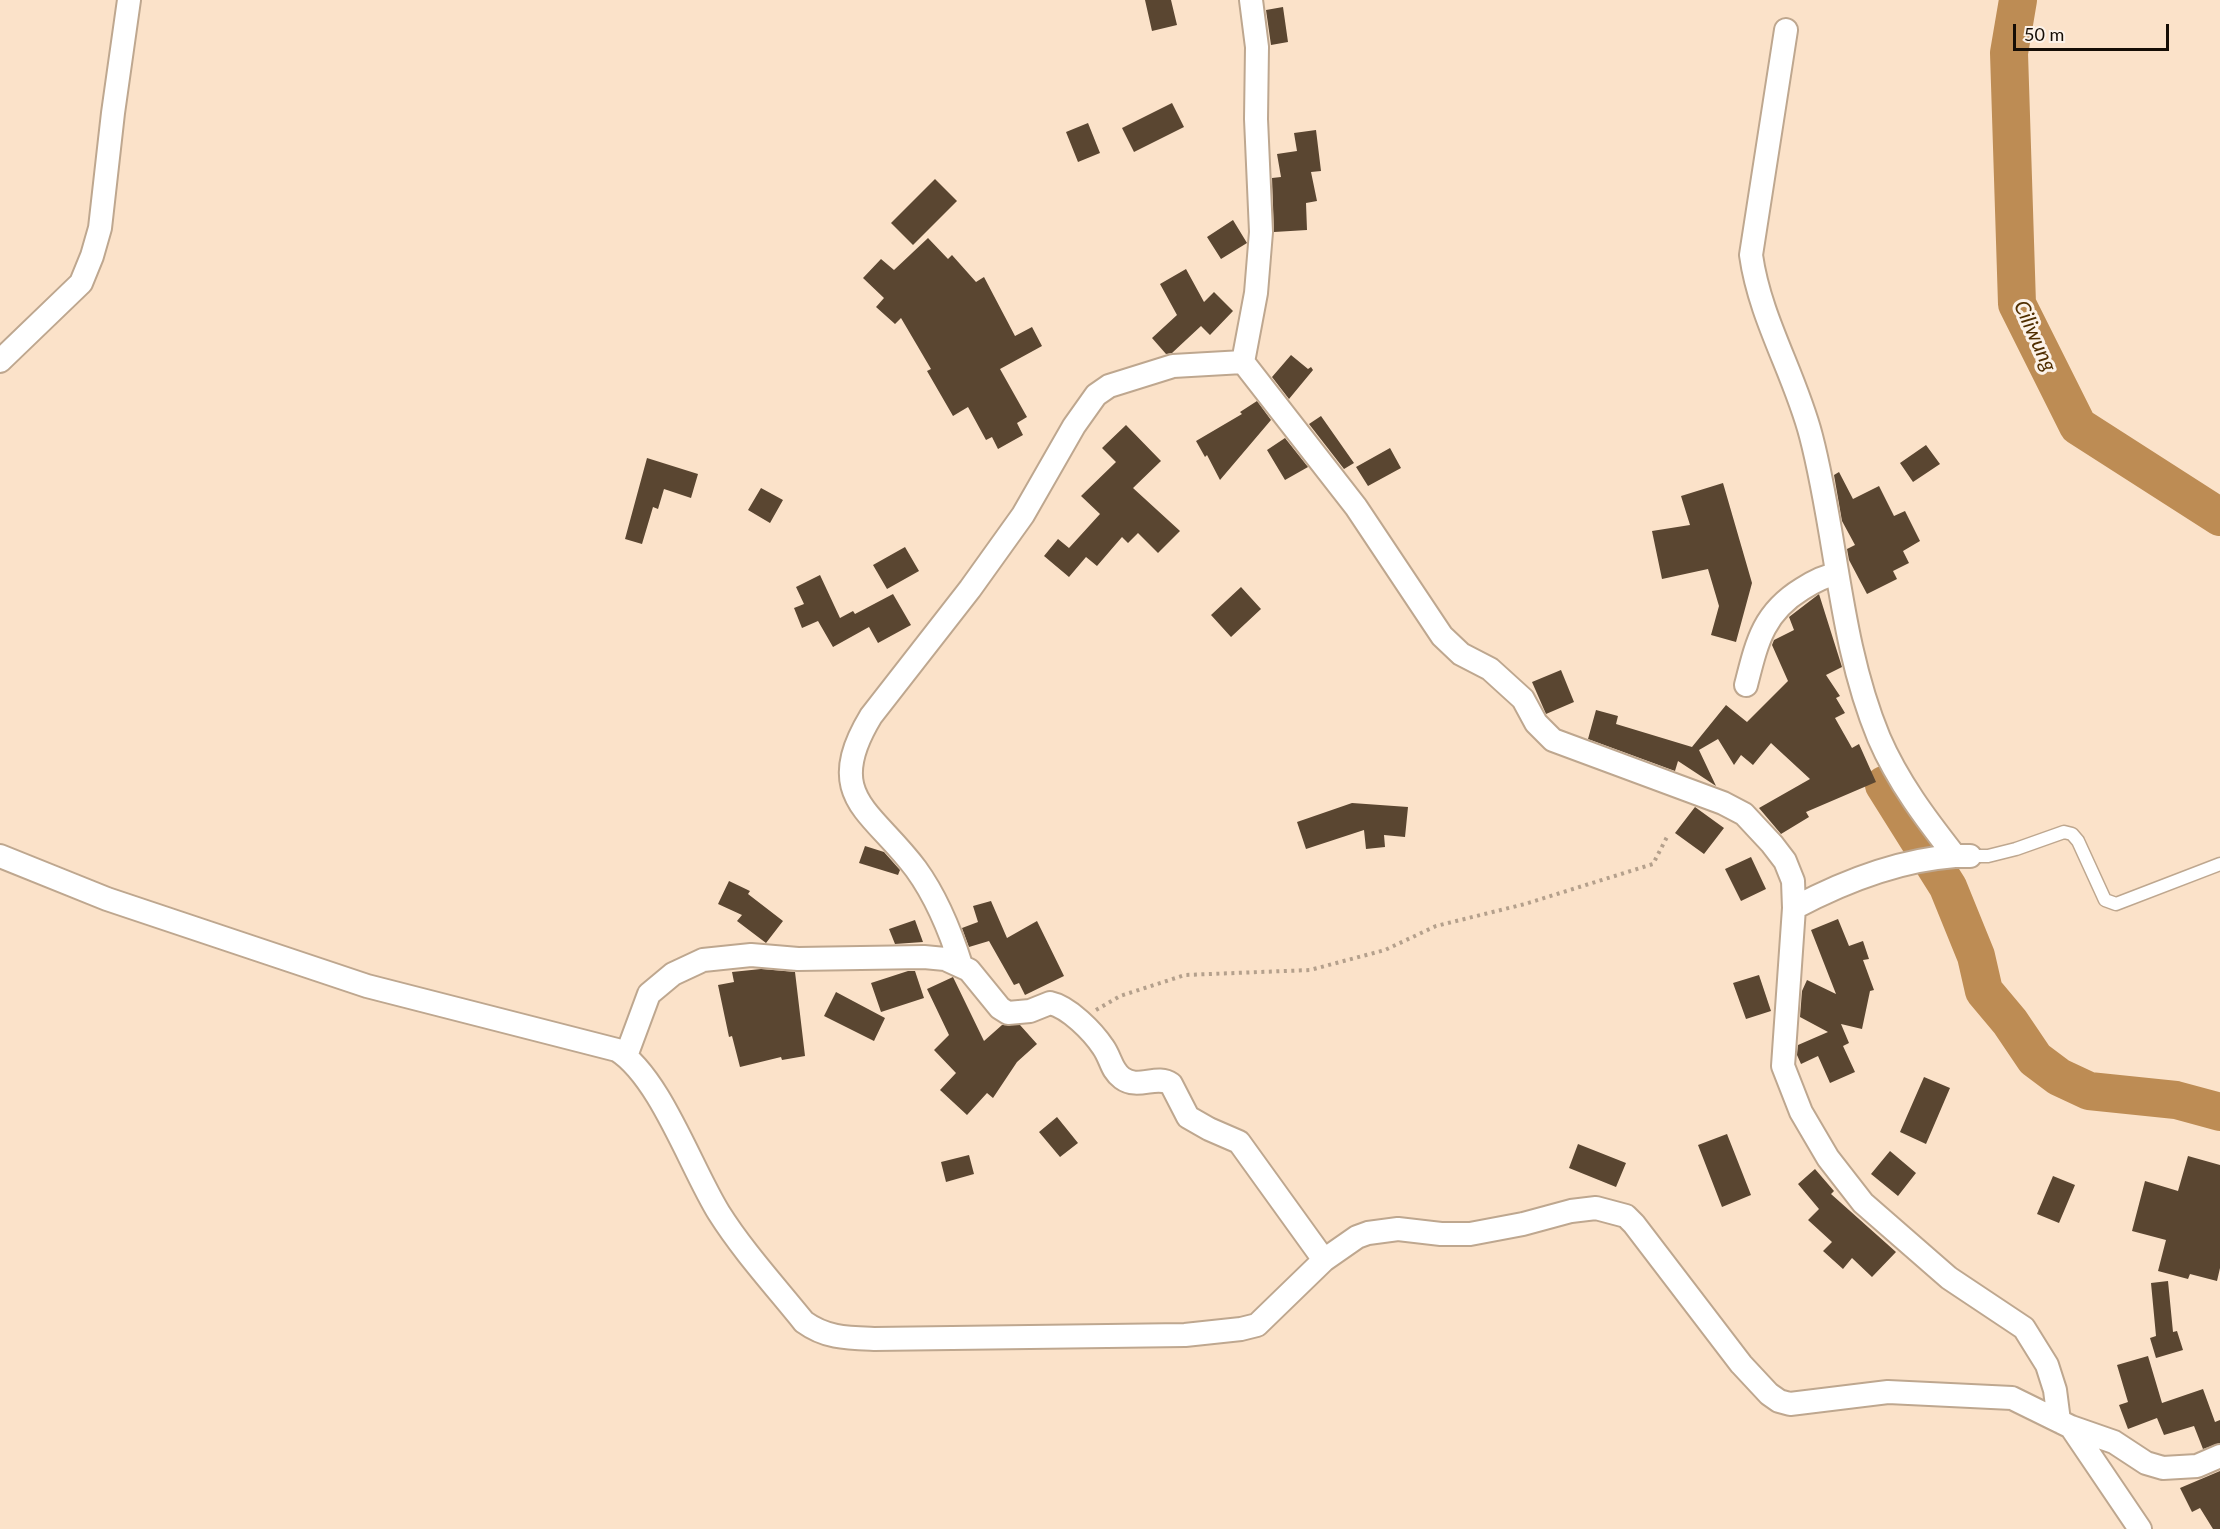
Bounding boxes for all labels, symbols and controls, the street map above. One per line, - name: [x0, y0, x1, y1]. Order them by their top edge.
- scale bar: [2016, 12, 2172, 50]
- text: 50 m: [2024, 23, 2064, 45]
- water label: Ciliwung: [2008, 297, 2062, 375]

